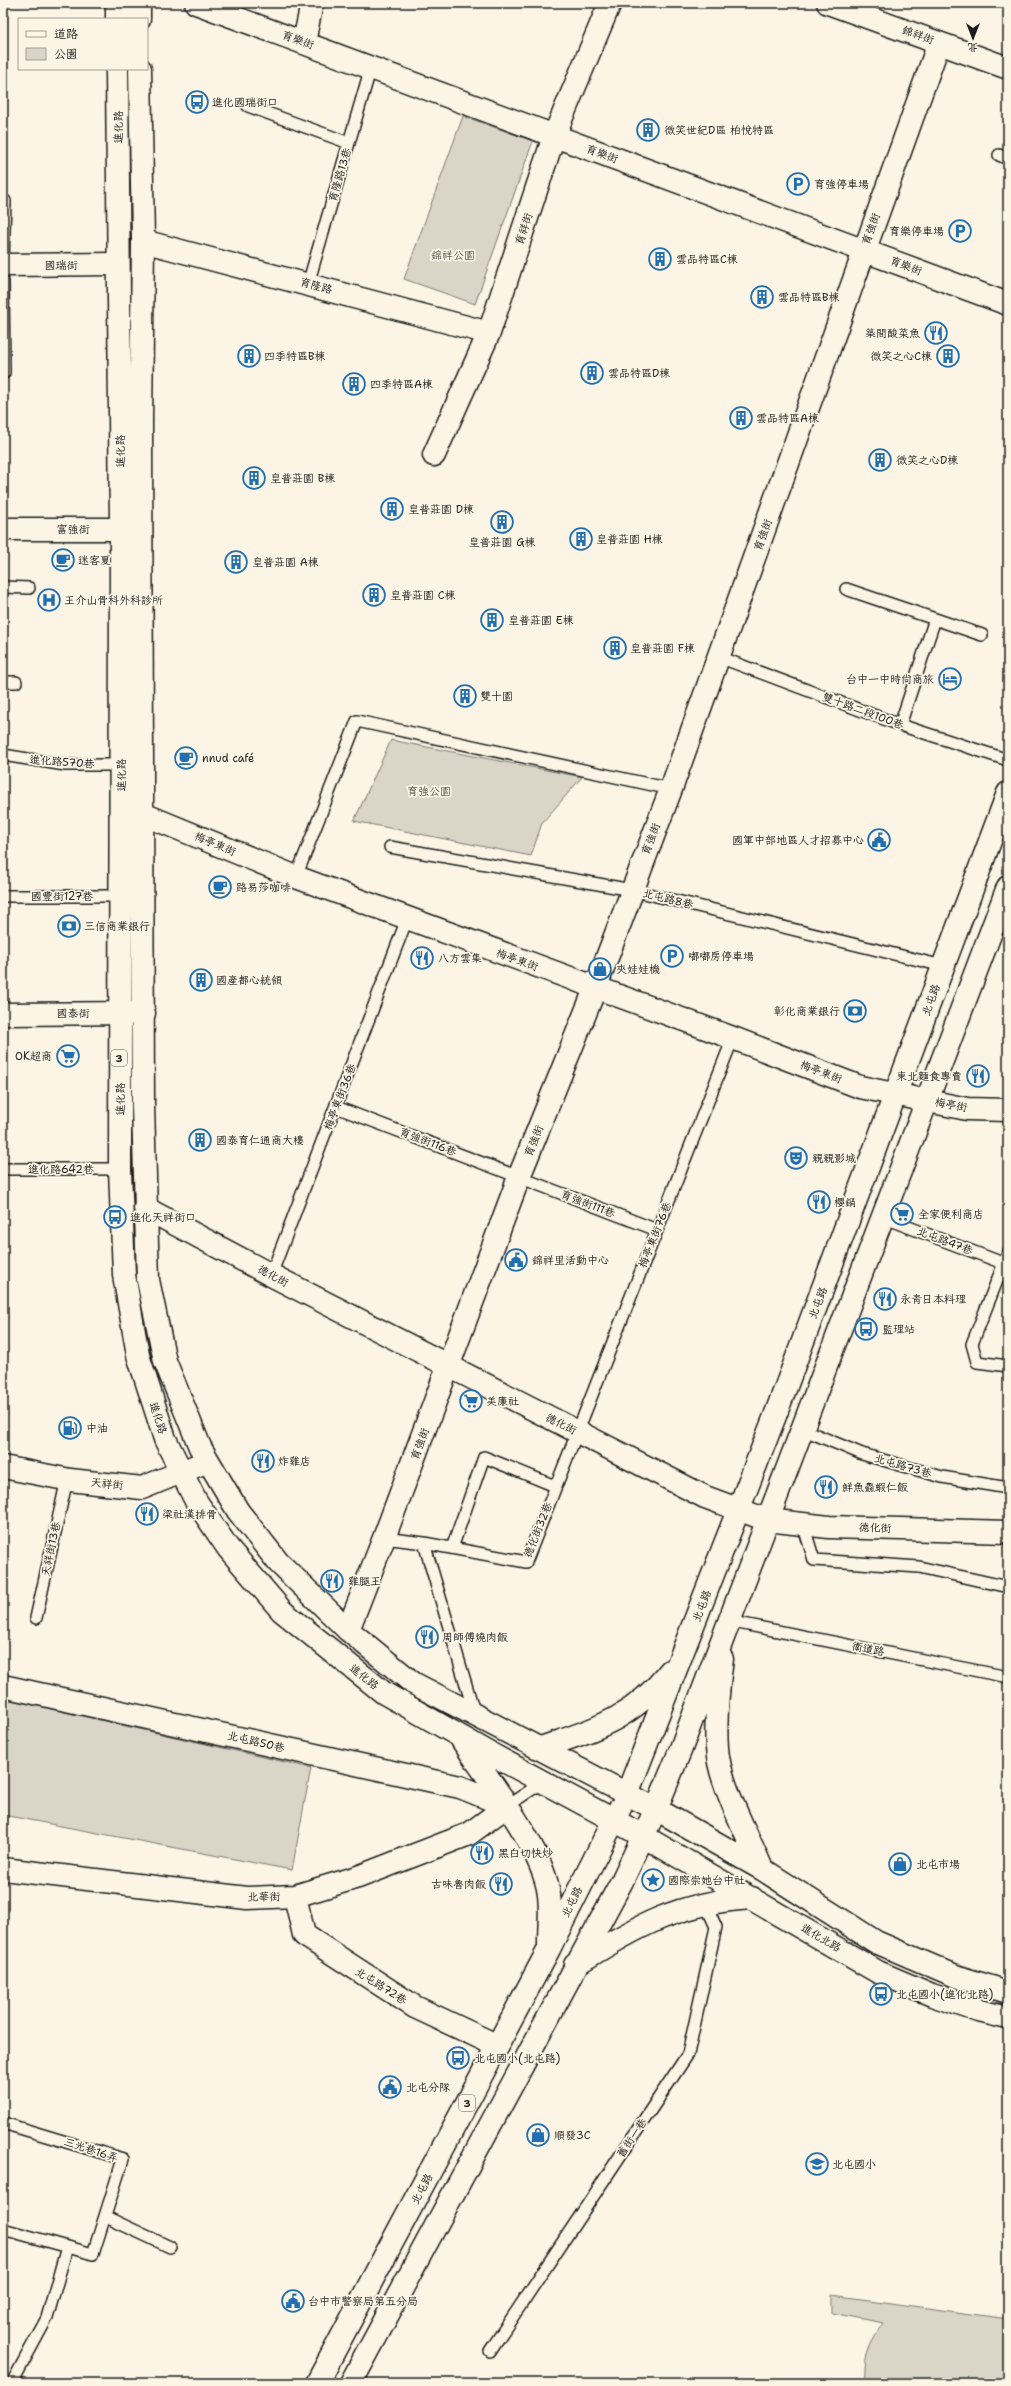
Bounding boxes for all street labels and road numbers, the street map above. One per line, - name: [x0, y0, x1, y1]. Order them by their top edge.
- street label: 錦祥街: [900, 22, 937, 48]
- street label: 育樂街: [280, 27, 317, 53]
- street label: 進化路: [111, 111, 126, 144]
- street label: 育樂街: [584, 141, 621, 167]
- street label: 育隆路13巷: [325, 146, 355, 204]
- street label: 育祥街: [512, 210, 537, 247]
- street label: 育強街: [858, 210, 884, 247]
- street label: 育樂街: [888, 253, 925, 279]
- street label: 國瑞街: [45, 258, 78, 273]
- street label: 育隆路: [298, 274, 334, 298]
- street label: 進化路: [113, 435, 128, 468]
- street label: 育強街: [750, 516, 776, 553]
- street label: 富強街: [57, 522, 90, 537]
- street label: 雙十路二段100巷: [820, 689, 906, 733]
- street label: 進化路570巷: [29, 752, 95, 772]
- street label: 進化路: [114, 759, 129, 792]
- street label: 育強街: [638, 820, 664, 857]
- street label: 梅亭東街: [192, 829, 239, 860]
- street label: 北屯路8巷: [641, 885, 695, 913]
- street label: 國豐街127巷: [31, 889, 93, 904]
- street label: 梅亭東街: [494, 945, 541, 975]
- street label: 北屯路: [918, 982, 944, 1018]
- street label: 國泰街: [57, 1006, 90, 1021]
- road number: 3: [111, 1050, 127, 1066]
- street label: 梅亭東街: [798, 1057, 845, 1087]
- street label: 梅亭東街36巷: [320, 1062, 360, 1132]
- street label: 進化路: [113, 1083, 128, 1116]
- street label: 梅亭街: [933, 1095, 970, 1115]
- street label: 育強街: [521, 1122, 548, 1159]
- street label: 育強街116巷: [397, 1124, 459, 1160]
- street label: 進化路642巷: [28, 1162, 94, 1177]
- street label: 育強街111巷: [559, 1187, 617, 1221]
- street label: 梅亭東街76巷: [635, 1200, 675, 1270]
- street label: 北屯路47巷: [915, 1223, 975, 1259]
- street label: 德化街: [255, 1262, 292, 1291]
- street label: 北屯路: [805, 1285, 831, 1321]
- street label: 進化路: [146, 1400, 170, 1436]
- street label: 德化街: [543, 1410, 580, 1439]
- street label: 育強街: [407, 1425, 433, 1462]
- street label: 北屯路73巷: [873, 1451, 933, 1481]
- street label: 天祥街: [90, 1475, 125, 1493]
- street label: 德化街32巷: [520, 1500, 556, 1560]
- street label: 天祥街13巷: [38, 1520, 64, 1578]
- street label: 德化街: [858, 1520, 893, 1536]
- street label: 北屯路: [689, 1588, 715, 1624]
- street label: 衛道路: [850, 1638, 886, 1660]
- street label: 進化路: [346, 1661, 382, 1693]
- street label: 北屯路50巷: [226, 1728, 286, 1756]
- street label: 北屯路: [558, 1884, 586, 1920]
- street label: 北華街: [247, 1889, 282, 1905]
- street label: 進化北路: [798, 1921, 844, 1955]
- street label: 北屯路72巷: [352, 1964, 410, 2008]
- road number: 3: [459, 2095, 475, 2111]
- street label: 舊街一巷: [613, 2116, 651, 2160]
- street label: 三光巷16弄: [62, 2134, 120, 2166]
- street label: 北屯路: [408, 2171, 436, 2207]

